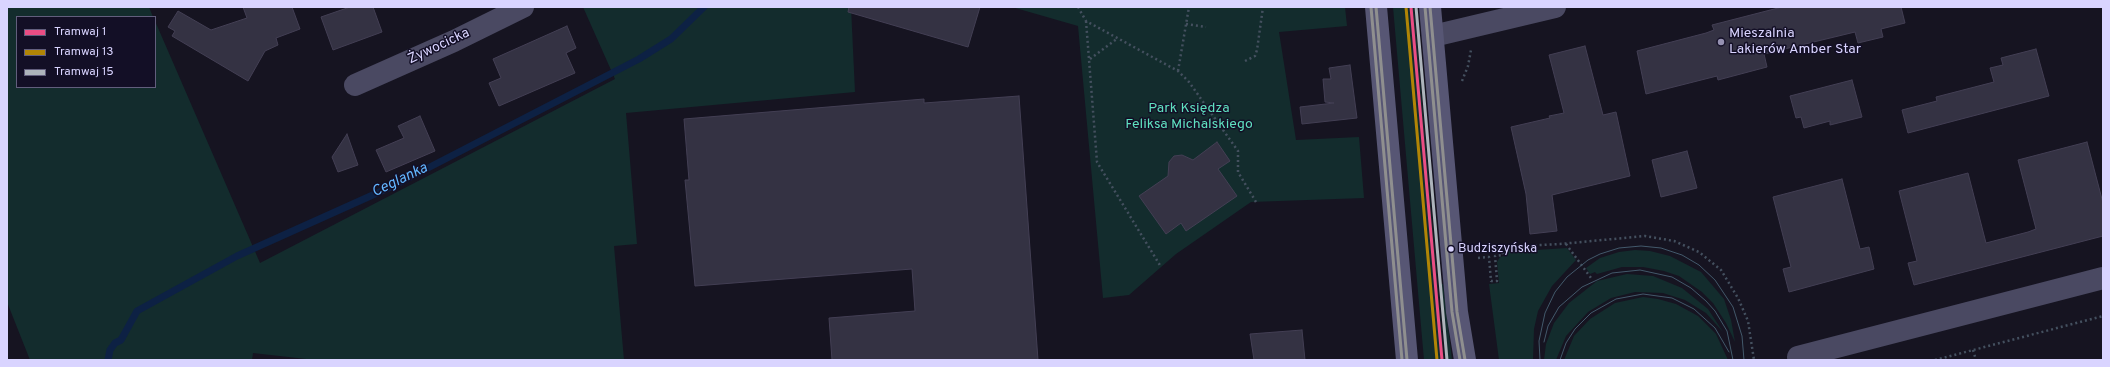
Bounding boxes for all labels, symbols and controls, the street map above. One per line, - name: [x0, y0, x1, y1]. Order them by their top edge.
- legend: [16, 16, 156, 88]
- text: Tramwaj 1: [54, 24, 106, 40]
- street label: Żywocicka: [405, 25, 473, 69]
- place label: Mieszalnia Lakierów Amber Star: [1729, 26, 1861, 58]
- marker: Mieszalnia Lakierów Amber Star: [1716, 37, 1726, 47]
- text: Tramwaj 13: [54, 44, 114, 60]
- text: Tramwaj 15: [54, 64, 114, 80]
- park label: Park Księdza Feliksa Michalskiego: [1125, 101, 1253, 134]
- water label: Ceglanka: [369, 160, 431, 202]
- place label: Budziszyńska: [1458, 241, 1537, 257]
- marker: Budziszyńska: [1446, 244, 1456, 254]

